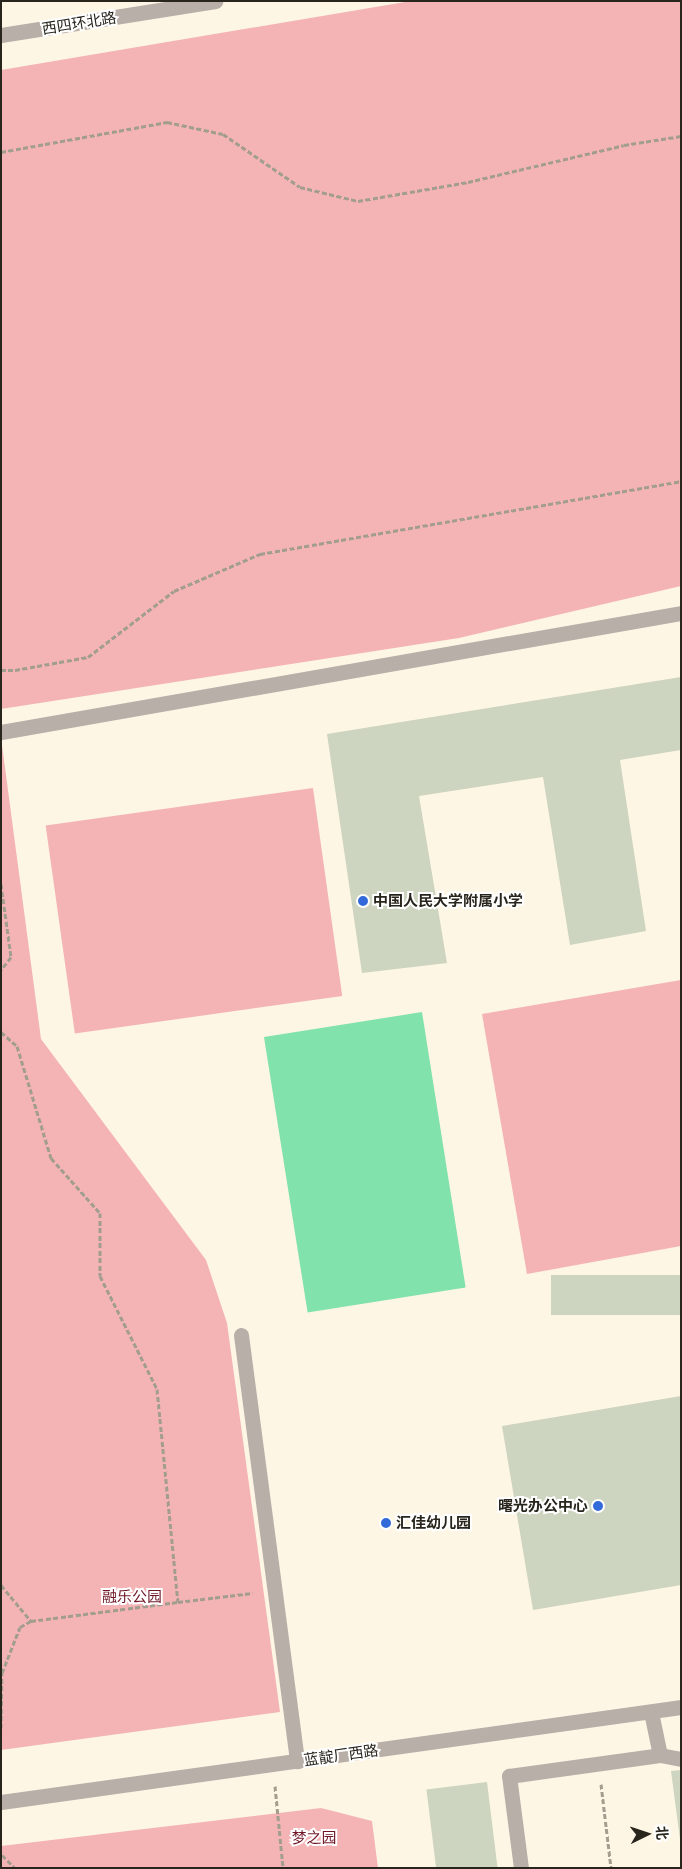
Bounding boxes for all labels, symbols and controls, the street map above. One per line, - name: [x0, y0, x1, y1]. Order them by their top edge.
- street label: 西四环北路: [41, 8, 117, 38]
- place label: 中国人民大学附属小学: [373, 892, 523, 910]
- marker: 中国人民大学附属小学: [357, 895, 369, 907]
- place label: 曙光办公中心: [498, 1497, 588, 1515]
- marker: 曙光办公中心: [592, 1500, 604, 1512]
- place label: 汇佳幼儿园: [396, 1514, 471, 1532]
- marker: 汇佳幼儿园: [380, 1517, 392, 1529]
- park label: 融乐公园: [102, 1588, 162, 1606]
- street label: 蓝靛厂西路: [303, 1741, 379, 1769]
- north arrow: [622, 1809, 672, 1859]
- text: 北: [653, 1825, 670, 1840]
- park label: 梦之园: [292, 1829, 336, 1847]

